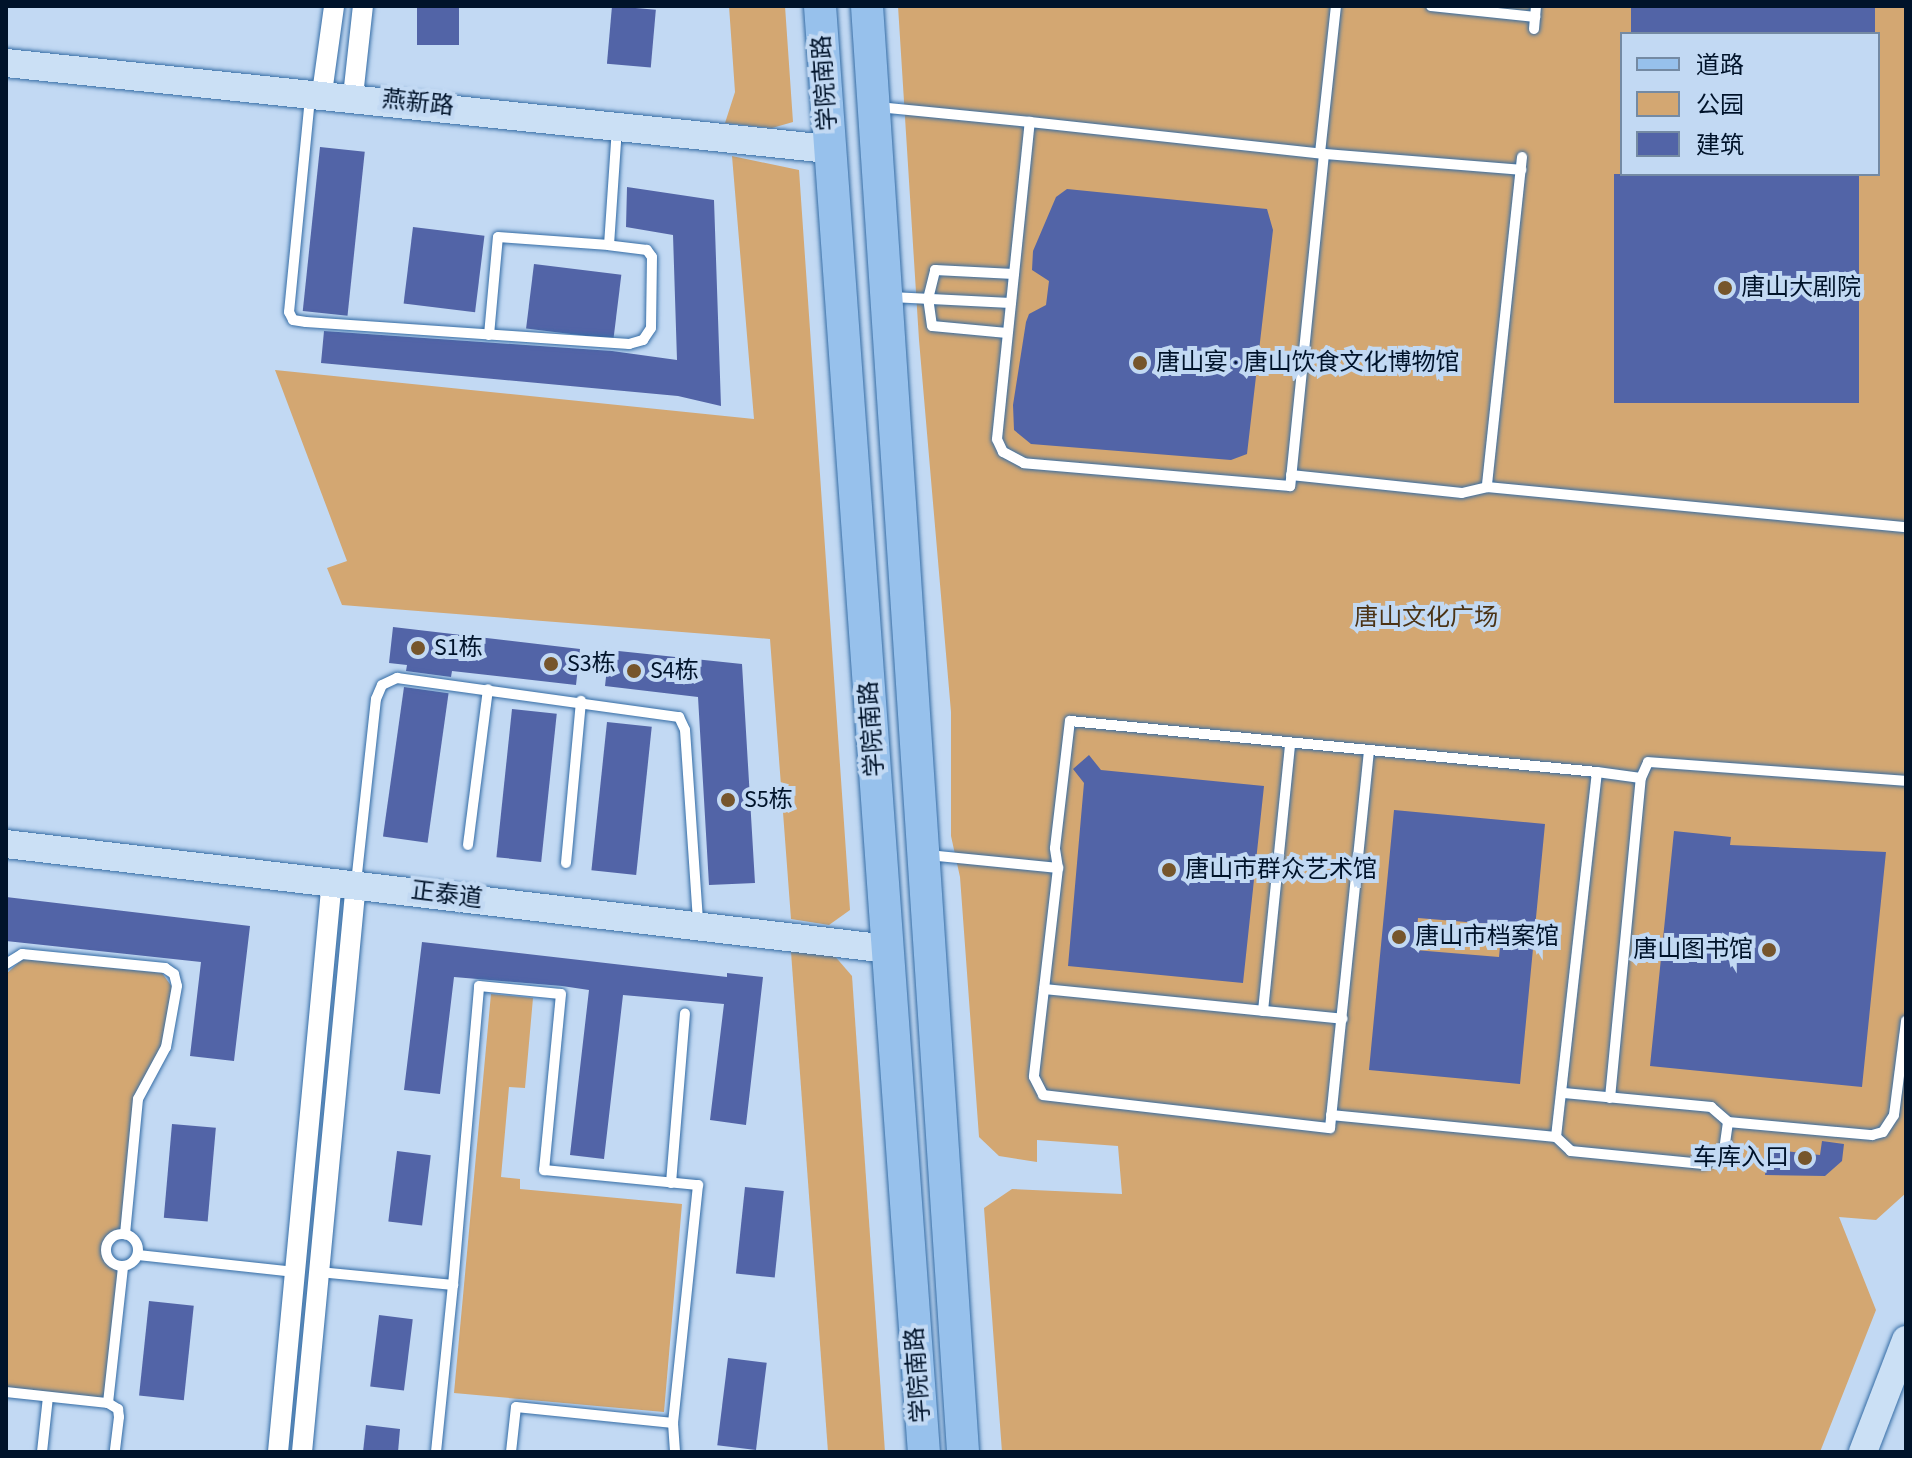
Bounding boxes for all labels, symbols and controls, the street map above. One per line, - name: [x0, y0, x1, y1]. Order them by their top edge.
- legend: [1620, 32, 1880, 176]
- street label: 学院南路: [807, 34, 843, 132]
- text: 道路: [1696, 48, 1744, 83]
- street label: 燕新路: [381, 85, 455, 121]
- text: 公园: [1696, 88, 1744, 123]
- text: 建筑: [1696, 128, 1744, 163]
- place label: 唐山大剧院: [1741, 274, 1861, 302]
- marker: 唐山大剧院: [1716, 279, 1734, 297]
- place label: 唐山宴 · 唐山饮食文化博物馆: [1156, 349, 1460, 377]
- marker: 唐山宴 · 唐山饮食文化博物馆: [1131, 354, 1149, 372]
- park label: 唐山文化广场: [1354, 604, 1498, 632]
- place label: S1栋: [434, 634, 483, 662]
- marker: S1栋: [409, 639, 427, 657]
- place label: S3栋: [567, 650, 616, 678]
- marker: S3栋: [542, 655, 560, 673]
- place label: S4栋: [650, 657, 699, 685]
- marker: S4栋: [625, 662, 643, 680]
- street label: 学院南路: [854, 680, 890, 778]
- place label: S5栋: [744, 786, 793, 814]
- marker: S5栋: [719, 791, 737, 809]
- place label: 唐山市群众艺术馆: [1185, 856, 1377, 884]
- marker: 唐山市群众艺术馆: [1160, 861, 1178, 879]
- street label: 正泰道: [410, 876, 484, 914]
- place label: 唐山市档案馆: [1415, 923, 1559, 951]
- marker: 唐山市档案馆: [1390, 928, 1408, 946]
- place label: 唐山图书馆: [1633, 936, 1753, 964]
- marker: 唐山图书馆: [1760, 941, 1778, 959]
- place label: 车库入口: [1693, 1144, 1789, 1172]
- marker: 车库入口: [1796, 1149, 1814, 1167]
- street label: 学院南路: [900, 1326, 936, 1424]

